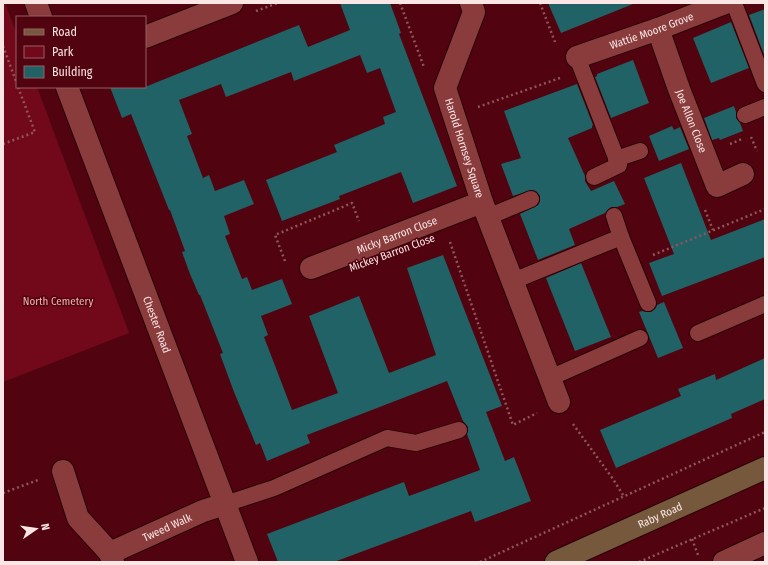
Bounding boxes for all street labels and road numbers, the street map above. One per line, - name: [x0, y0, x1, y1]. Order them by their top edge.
- street label: Wattie Moore Grove: [608, 9, 695, 52]
- street label: Joe Allon Close: [673, 88, 710, 155]
- street label: Harold Hornsey Square: [442, 97, 487, 200]
- street label: Micky Barron Close: [355, 213, 439, 256]
- street label: Mickey Barron Close: [347, 231, 437, 275]
- street label: Chester Road: [140, 294, 174, 355]
- street label: Raby Road: [636, 500, 684, 531]
- street label: Tweed Walk: [140, 510, 194, 544]

